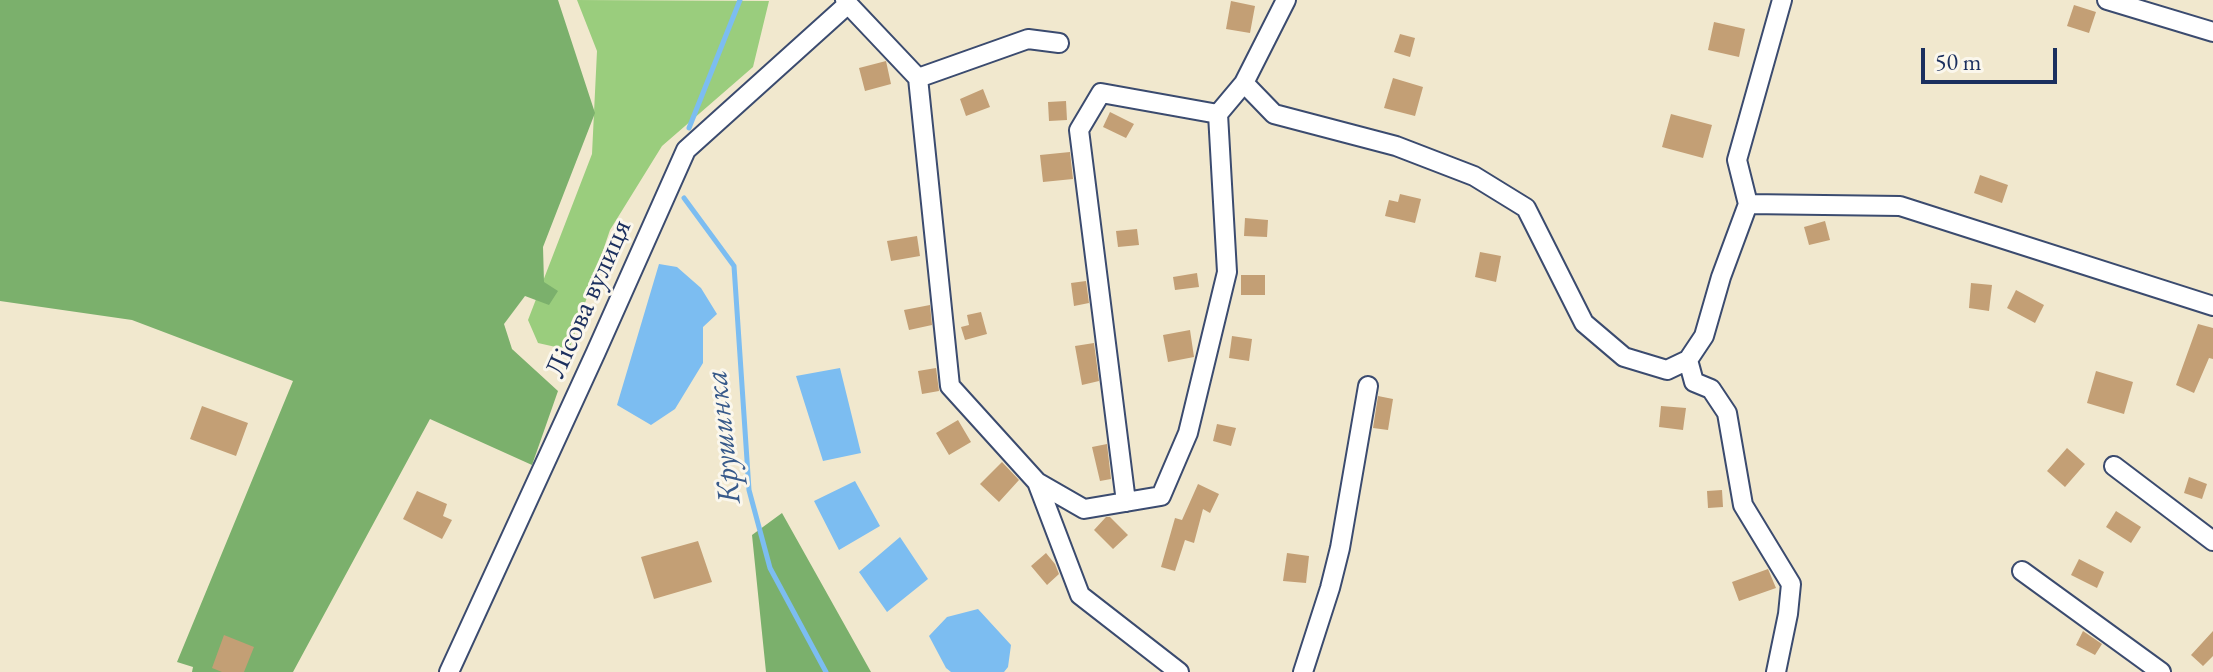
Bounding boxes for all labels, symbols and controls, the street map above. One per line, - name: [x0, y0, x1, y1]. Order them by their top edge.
- scale bar: [1925, 32, 2061, 82]
- text: 50 m: [1935, 46, 1982, 77]
- street label: Лісова вулиця: [538, 214, 640, 384]
- water label: Крушинка: [698, 368, 750, 506]

